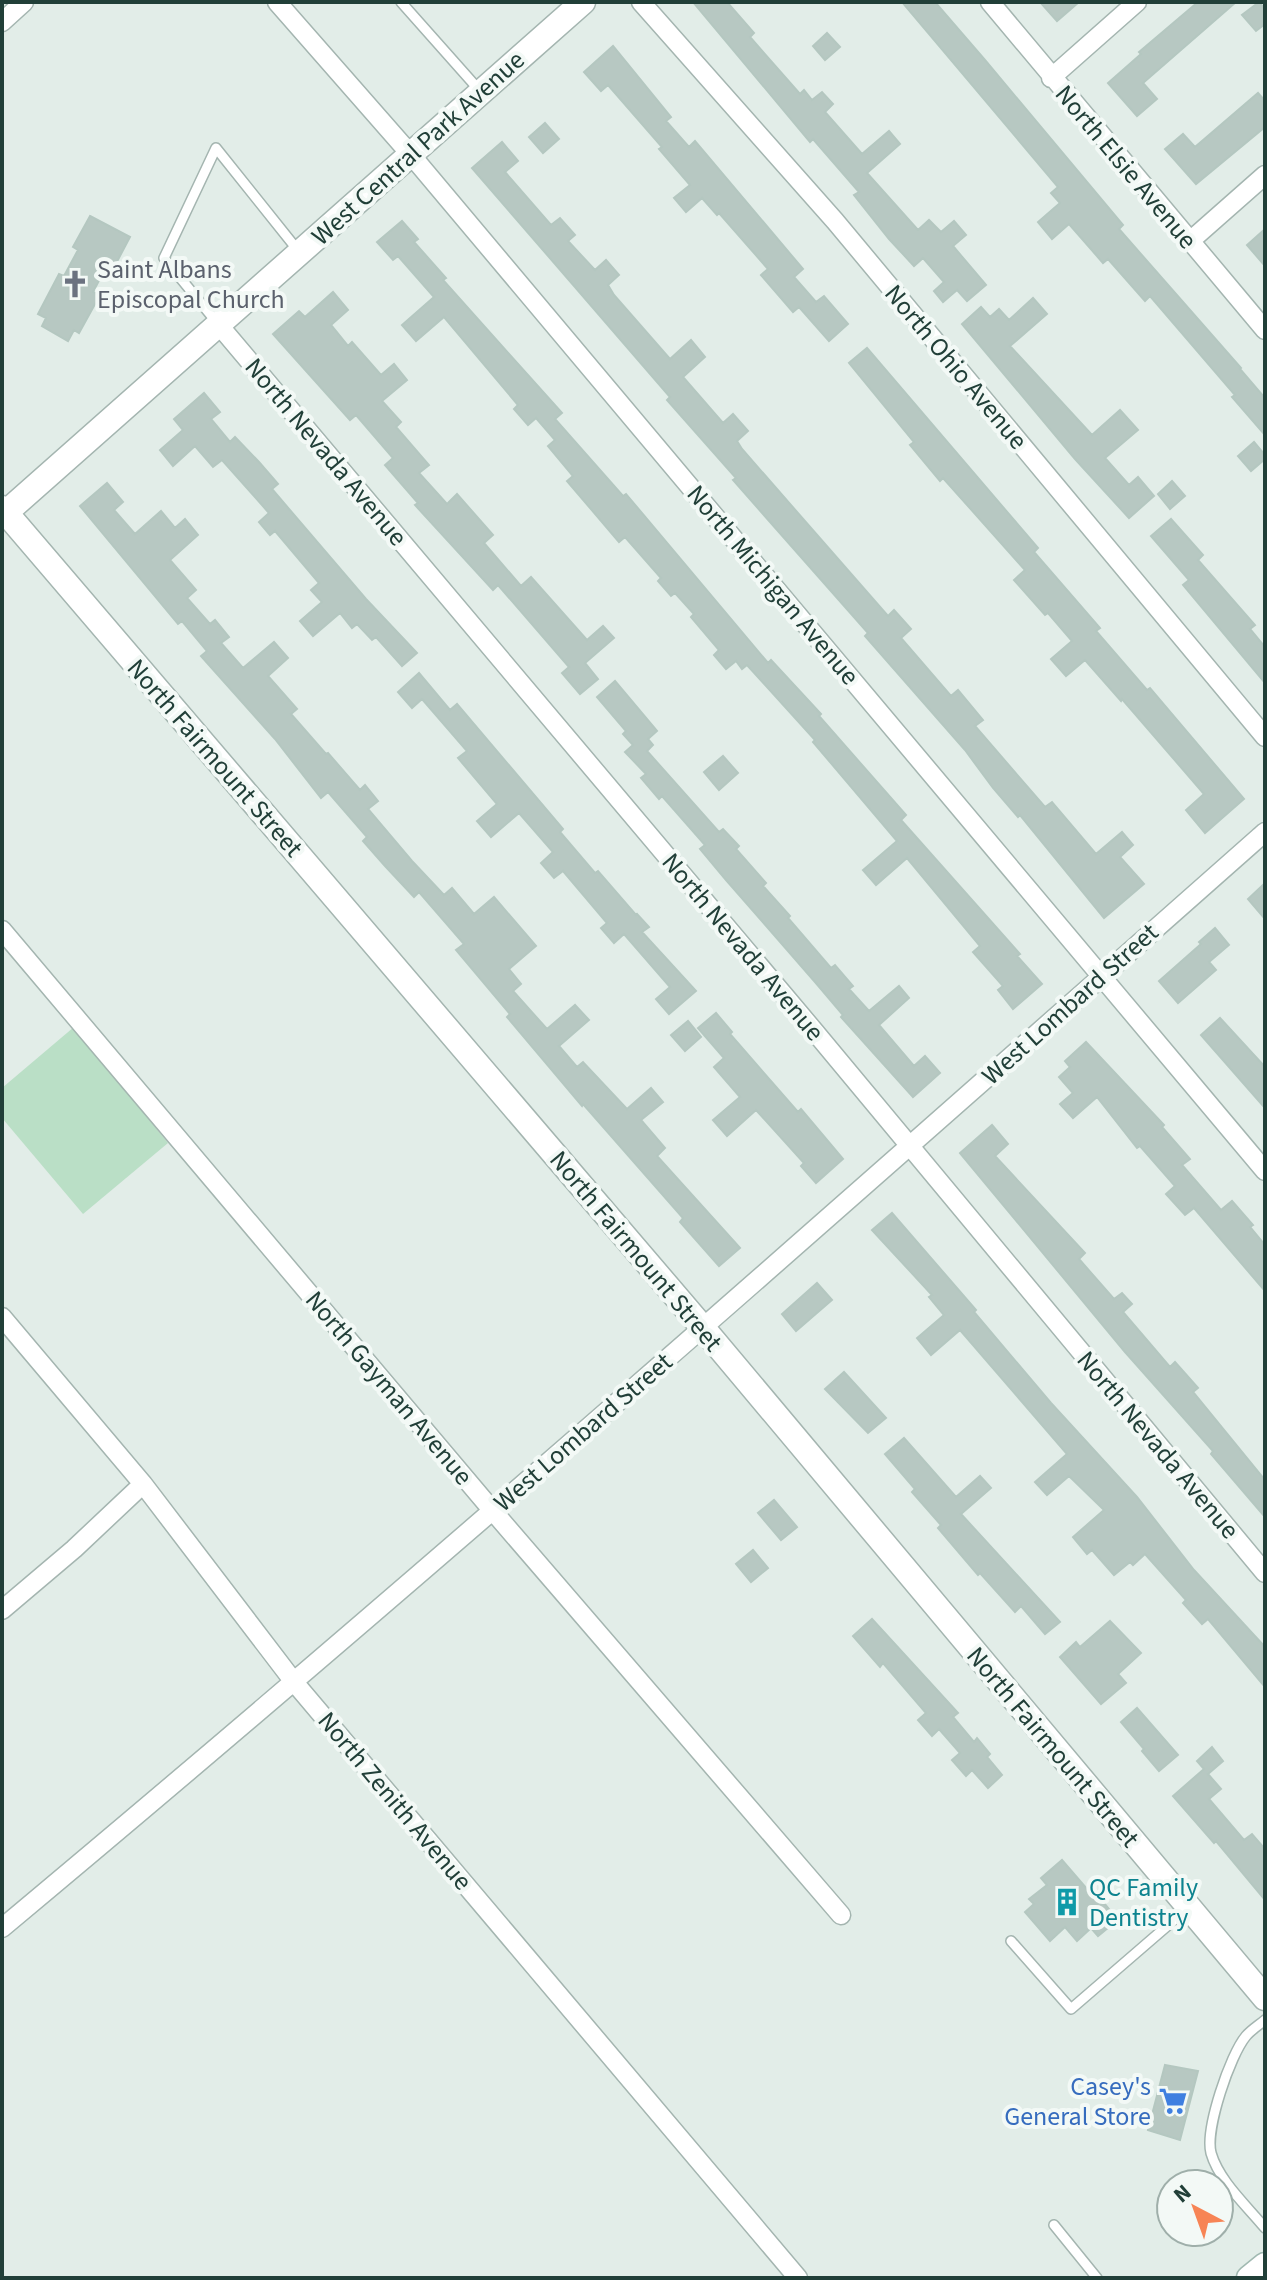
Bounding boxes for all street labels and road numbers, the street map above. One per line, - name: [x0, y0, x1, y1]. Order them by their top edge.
- street label: West Central Park Avenue: [303, 42, 533, 254]
- street label: North Elsie Avenue: [1046, 77, 1206, 257]
- street label: North Ohio Avenue: [876, 276, 1036, 458]
- street label: North Nevada Avenue: [236, 350, 416, 554]
- street label: North Michigan Avenue: [678, 477, 868, 693]
- street label: North Fairmount Street: [118, 651, 312, 865]
- street label: North Nevada Avenue: [653, 845, 833, 1049]
- street label: West Lombard Street: [974, 914, 1167, 1093]
- street label: North Fairmount Street: [541, 1143, 731, 1359]
- street label: North Gayman Avenue: [297, 1283, 481, 1493]
- street label: North Nevada Avenue: [1068, 1343, 1248, 1547]
- street label: West Lombard Street: [485, 1344, 681, 1520]
- street label: North Fairmount Street: [958, 1639, 1148, 1855]
- street label: North Zenith Avenue: [309, 1704, 481, 1898]

